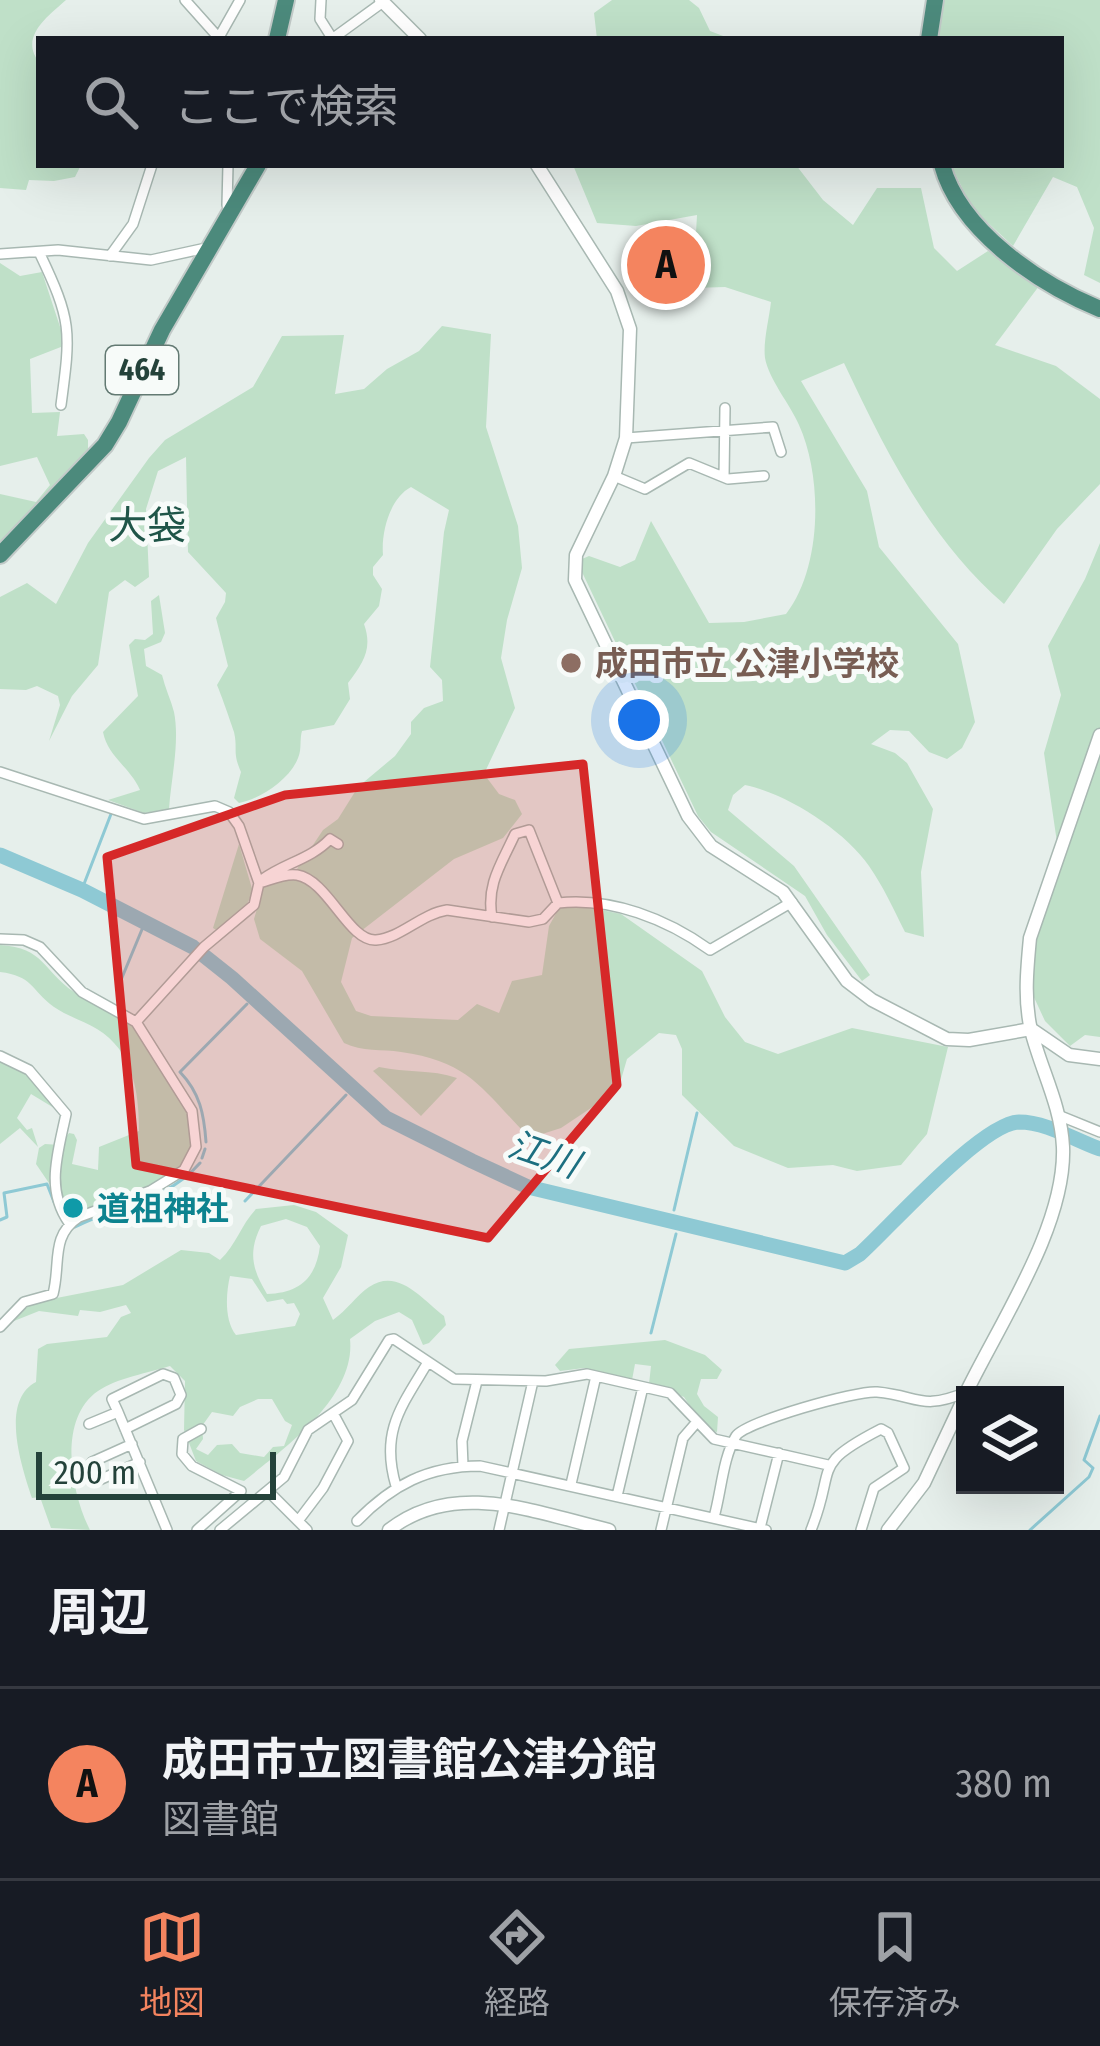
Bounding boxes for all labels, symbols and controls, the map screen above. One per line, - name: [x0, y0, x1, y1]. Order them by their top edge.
- search box: [36, 36, 1064, 168]
- icon: search: [78, 69, 144, 135]
- text: ここで検索: [174, 80, 399, 134]
- pin: A: [627, 220, 705, 310]
- road number: 464: [106, 346, 178, 394]
- district label: 大袋: [108, 503, 186, 549]
- place label: 成田市立 公津小学校: [595, 644, 899, 684]
- marker: 成田市立 公津小学校: [558, 650, 584, 676]
- your location: [609, 690, 669, 750]
- water label: 江川: [502, 1122, 589, 1189]
- place label: 道祖神社: [97, 1189, 229, 1229]
- marker: 道祖神社: [60, 1195, 86, 1221]
- map controls: [956, 1386, 1064, 1494]
- button: layers: [956, 1386, 1064, 1494]
- scale bar: [36, 1446, 276, 1499]
- text: 200 m: [54, 1453, 136, 1493]
- text: 周辺: [48, 1582, 150, 1644]
- text: 成田市立図書館公津分館: [162, 1733, 657, 1787]
- text: A: [76, 1761, 98, 1807]
- text: 380 m: [955, 1761, 1052, 1807]
- text: 図書館: [162, 1797, 279, 1843]
- tab: 地図: [139, 1904, 205, 2024]
- tab: 経路: [484, 1904, 550, 2024]
- tab: 保存済み: [829, 1904, 961, 2024]

